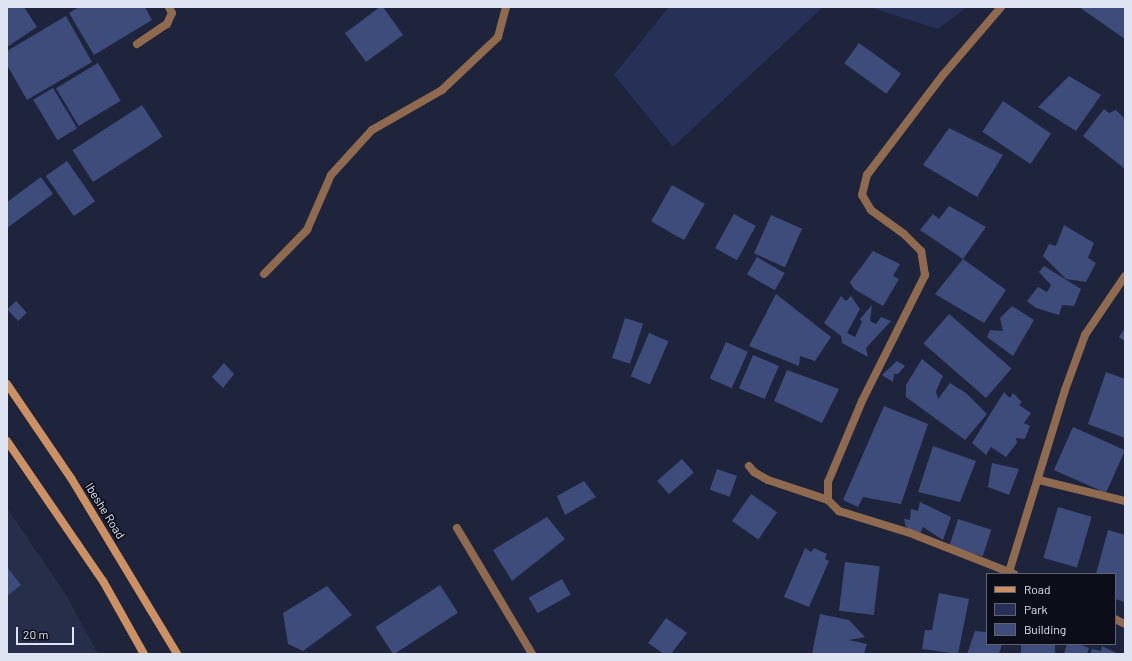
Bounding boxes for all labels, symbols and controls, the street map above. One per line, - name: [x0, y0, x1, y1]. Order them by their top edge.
- street label: Ibeshe Road: [82, 480, 128, 542]
- legend: [986, 573, 1116, 645]
- text: Road: [1024, 582, 1051, 596]
- text: Park: [1024, 602, 1048, 616]
- scale bar: [18, 619, 76, 645]
- text: Building: [1024, 622, 1066, 636]
- text: 20 m: [23, 627, 49, 641]

